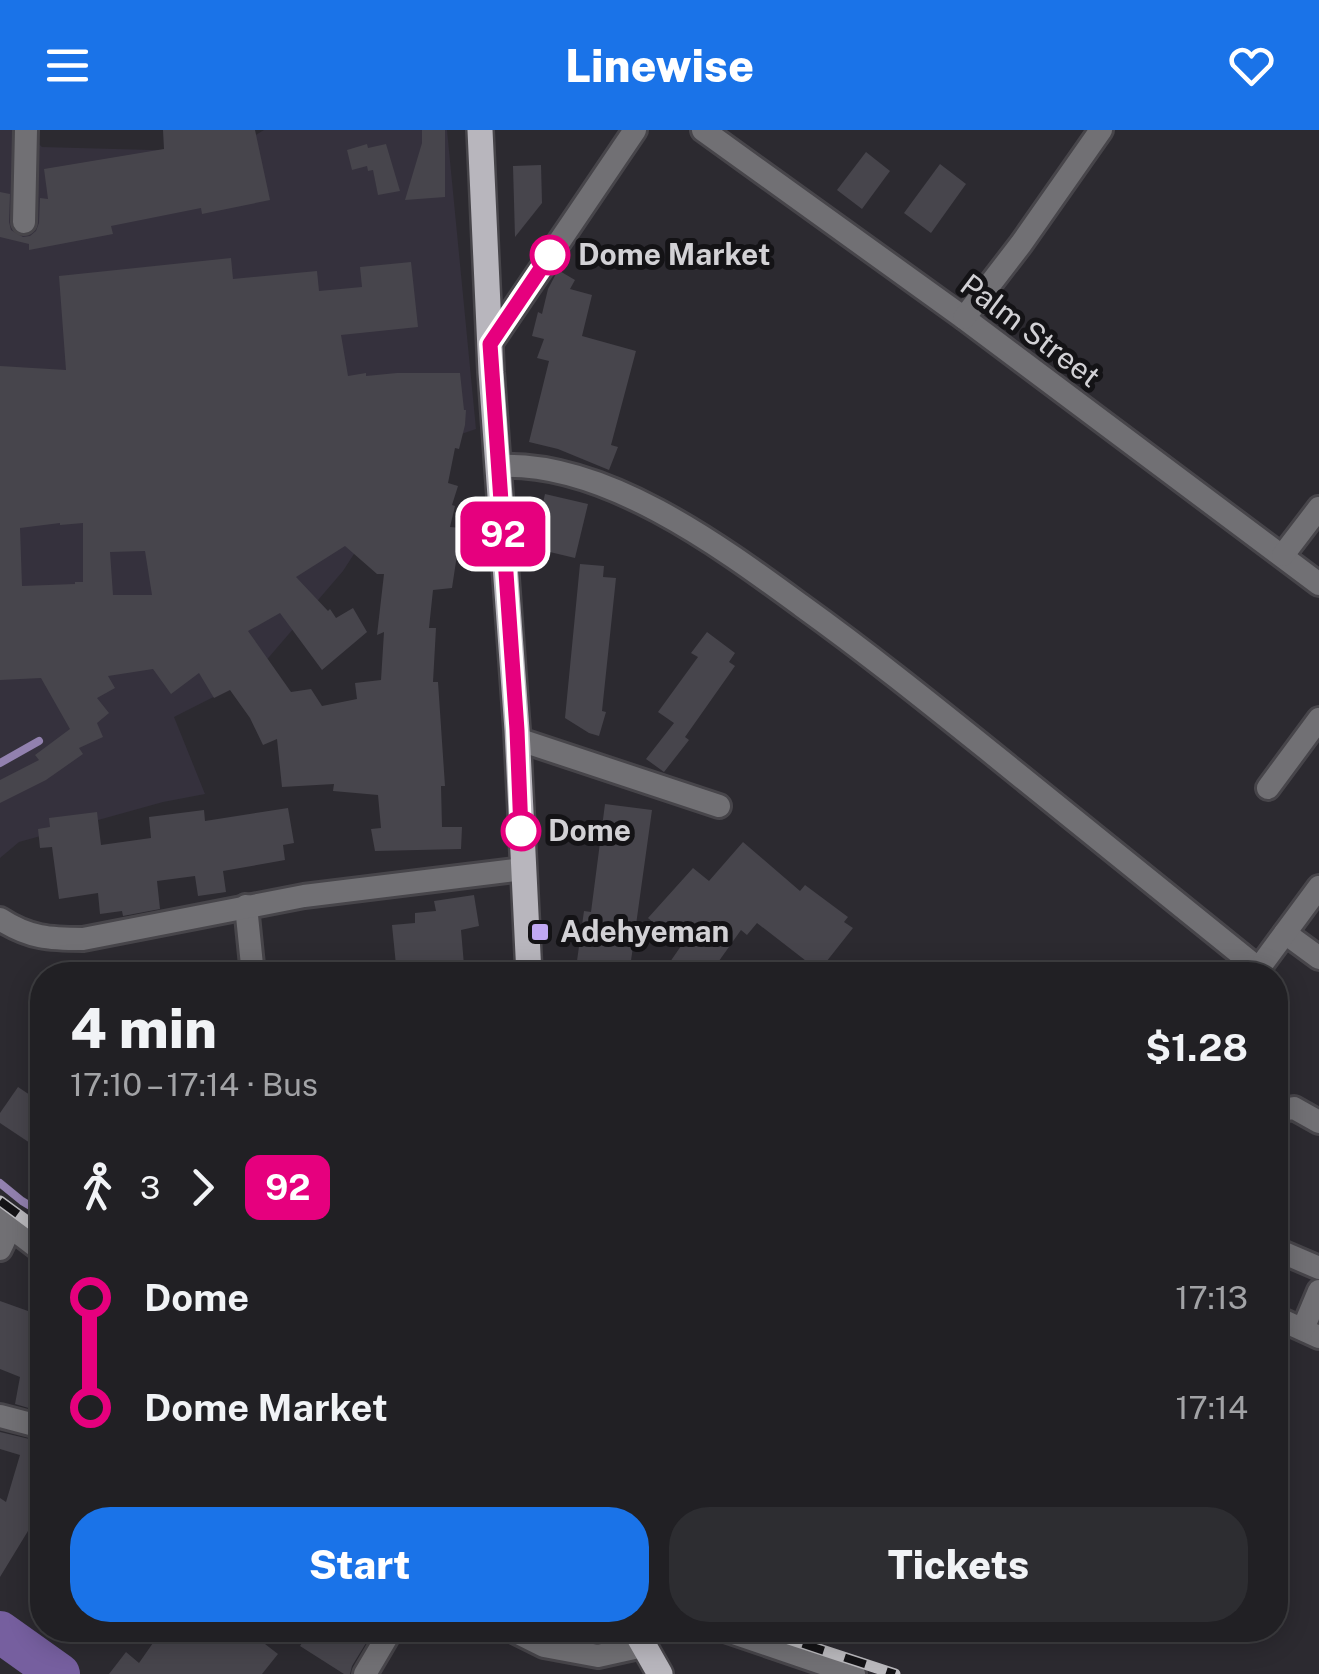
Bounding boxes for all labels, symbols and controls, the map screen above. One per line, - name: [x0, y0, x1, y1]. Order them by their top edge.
- icon: menu: [40, 38, 95, 93]
- icon: heart: [1224, 38, 1279, 93]
- text: Linewise: [565, 39, 754, 92]
- marker: Dome Market: [531, 236, 569, 274]
- place label: Dome Market: [578, 236, 770, 272]
- street label: Palm Street: [954, 266, 1107, 394]
- line badge: 92: [458, 502, 548, 566]
- text: 92: [480, 514, 526, 555]
- marker: Dome: [502, 812, 540, 850]
- place label: Dome: [548, 812, 631, 848]
- place label: Adehyeman: [560, 913, 729, 949]
- marker: Adehyeman: [529, 921, 551, 943]
- text: 4 min: [70, 996, 217, 1060]
- text: $1.28: [1145, 1025, 1248, 1070]
- text: 17:10 – 17:14 · Bus: [70, 1066, 318, 1103]
- icon: walk: [70, 1160, 125, 1215]
- icon: forward: [175, 1160, 230, 1215]
- text: 92: [265, 1167, 310, 1208]
- text: 3: [140, 1169, 160, 1206]
- text: Dome: [144, 1275, 249, 1320]
- text: 17:13: [1175, 1279, 1248, 1316]
- text: Dome Market: [144, 1385, 388, 1430]
- text: 17:14: [1175, 1389, 1248, 1426]
- button: Start: [70, 1507, 649, 1622]
- button: Tickets: [669, 1507, 1248, 1622]

